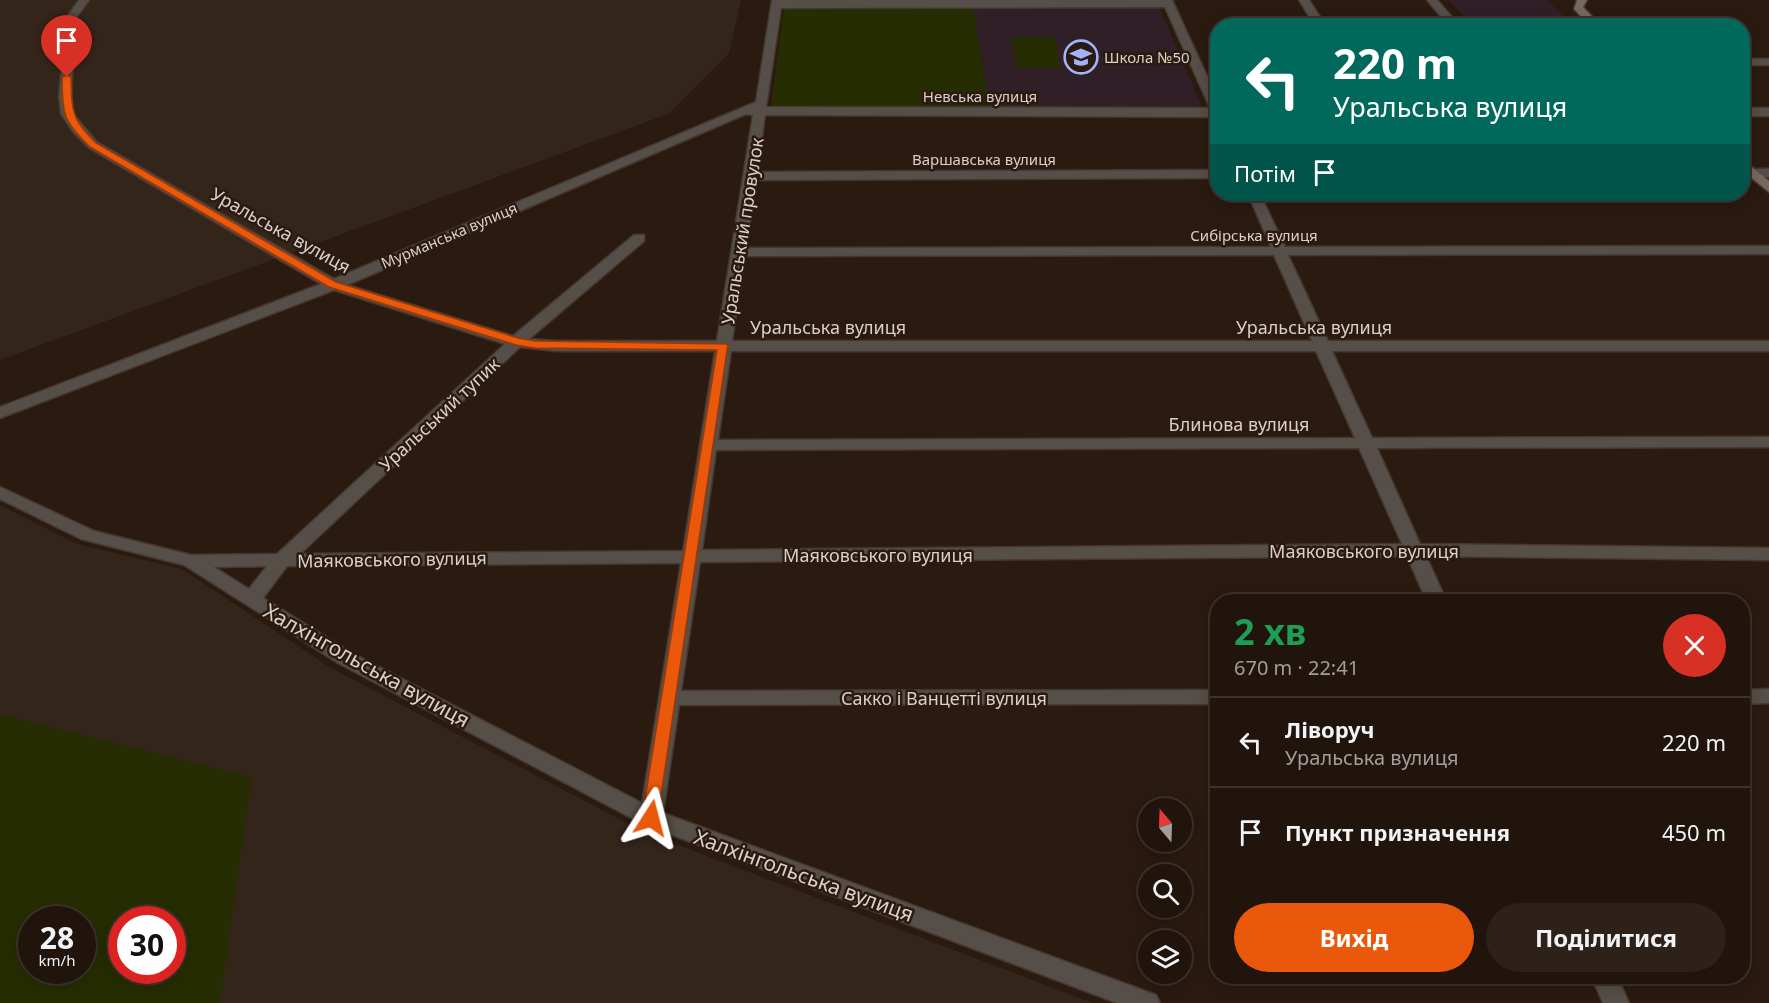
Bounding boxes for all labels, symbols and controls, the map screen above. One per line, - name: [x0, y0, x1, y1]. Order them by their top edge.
- pin: [41, 15, 92, 77]
- icon: arrive: [50, 24, 83, 57]
- text: 220 m: [1333, 34, 1457, 91]
- school or university icon: Школа №50: [1063, 39, 1099, 75]
- icon: left: [1234, 42, 1312, 120]
- place label: Школа №50: [1104, 47, 1190, 67]
- street label: Невська вулиця: [923, 86, 1037, 106]
- text: Уральська вулиця: [1333, 88, 1567, 125]
- street label: Уральський провулок: [715, 135, 769, 326]
- street label: Варшавська вулиця: [912, 149, 1056, 169]
- icon: arrive: [1308, 156, 1341, 189]
- text: Потім: [1234, 158, 1296, 188]
- street label: Уральська вулиця: [207, 182, 355, 278]
- street label: Мурманська вулиця: [378, 197, 520, 273]
- street label: Сибірська вулиця: [1190, 225, 1318, 245]
- street label: Уральська вулиця: [750, 315, 906, 339]
- street label: Уральська вулиця: [1236, 315, 1392, 339]
- street label: Уральський тупик: [374, 351, 505, 476]
- street label: Блинова вулиця: [1169, 412, 1309, 436]
- street label: Маяковського вулиця: [1269, 539, 1459, 563]
- street label: Маяковського вулиця: [783, 543, 973, 567]
- street label: Маяковського вулиця: [297, 545, 487, 573]
- street label: Халхінгольська вулиця: [259, 597, 475, 733]
- text: 2 хв: [1234, 607, 1306, 656]
- button: close: [1663, 614, 1726, 677]
- text: 670 m · 22:41: [1234, 654, 1359, 681]
- street label: Сакко і Ванцетті вулиця: [841, 686, 1047, 710]
- text: Ліворуч: [1285, 714, 1375, 744]
- icon: left: [1234, 726, 1267, 759]
- text: 220 m: [1662, 727, 1726, 757]
- text: Уральська вулиця: [1285, 744, 1459, 771]
- position arrow: [619, 786, 683, 850]
- north arrow: [1138, 798, 1192, 852]
- map controls: [1138, 798, 1192, 984]
- icon: arrive: [1234, 816, 1267, 849]
- text: Пункт призначення: [1285, 817, 1510, 847]
- text: 450 m: [1662, 817, 1726, 847]
- street label: Халхінгольська вулиця: [690, 822, 918, 928]
- button: search: [1138, 864, 1192, 918]
- button: Вихід: [1234, 903, 1474, 972]
- button: Поділитися: [1486, 903, 1726, 972]
- speed limit sign: 30: [108, 906, 186, 984]
- text: 28: [40, 917, 74, 958]
- button: layers: [1138, 930, 1192, 984]
- text: km/h: [39, 950, 75, 970]

